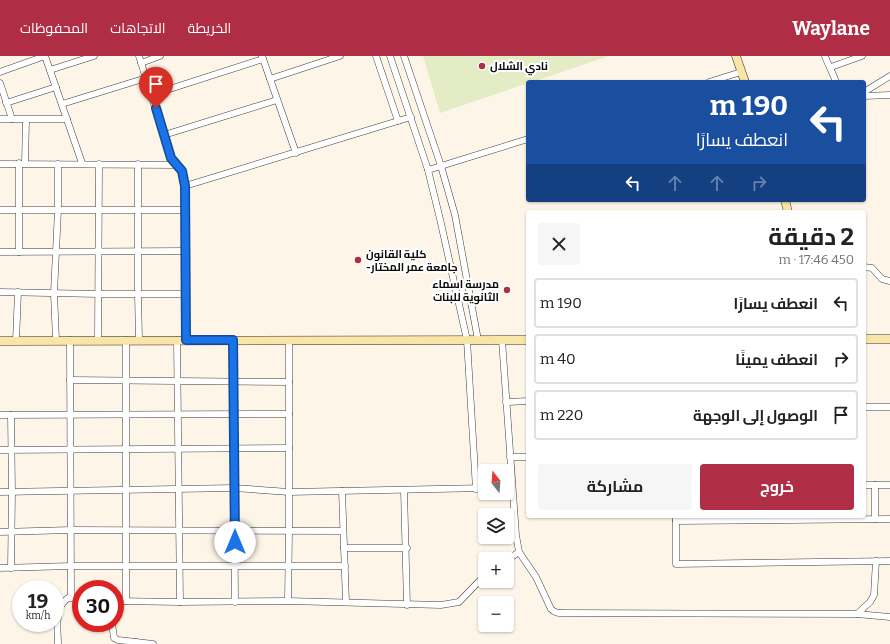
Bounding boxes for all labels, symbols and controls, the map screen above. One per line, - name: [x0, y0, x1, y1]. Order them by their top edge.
- text: Waylane: [792, 17, 870, 40]
- text: المحفوظات: [20, 20, 88, 37]
- text: الاتجاهات: [110, 20, 166, 37]
- text: الخريطة: [188, 20, 231, 37]
- place label: نادي الشلال: [490, 60, 548, 76]
- marker: نادي الشلال: [477, 61, 487, 71]
- pin: [139, 67, 173, 108]
- icon: arrive: [145, 73, 167, 95]
- text: 190 m: [710, 89, 788, 122]
- icon: left: [802, 96, 854, 148]
- text: انعطف يسارًا: [696, 129, 788, 151]
- icon: left: [622, 172, 644, 194]
- icon: ahead: [664, 172, 686, 194]
- icon: ahead: [706, 172, 728, 194]
- icon: right: [748, 172, 770, 194]
- button: close: [538, 223, 580, 265]
- text: 2 دقيقة: [768, 223, 854, 251]
- place label: كلية القانون -جامعة عمر المختار: [366, 248, 458, 274]
- text: 450 m · 17:46: [779, 252, 854, 267]
- marker: كلية القانون -جامعة عمر المختار: [353, 255, 363, 265]
- place label: مدرسة اسماء الثانوية للبنات: [432, 278, 499, 305]
- marker: مدرسة اسماء الثانوية للبنات: [502, 285, 512, 295]
- icon: left: [830, 292, 852, 314]
- text: 190 m: [540, 294, 582, 312]
- text: انعطف يسارًا: [733, 295, 818, 313]
- icon: right: [830, 348, 852, 370]
- text: 40 m: [540, 350, 576, 368]
- text: انعطف يمينًا: [735, 351, 818, 369]
- icon: arrive: [830, 404, 852, 426]
- text: 220 m: [540, 406, 583, 424]
- text: الوصول إلى الوجهة: [693, 407, 818, 425]
- north arrow: [478, 464, 514, 500]
- map controls: [478, 464, 514, 632]
- button: مشاركة: [538, 464, 692, 510]
- button: خروج: [700, 464, 854, 510]
- button: layers: [478, 508, 514, 544]
- position arrow: [214, 521, 256, 563]
- button: +: [478, 552, 514, 588]
- speed limit sign: 30: [72, 580, 124, 632]
- text: 19: [28, 589, 48, 613]
- button: −: [478, 596, 514, 632]
- text: km/h: [26, 610, 50, 622]

